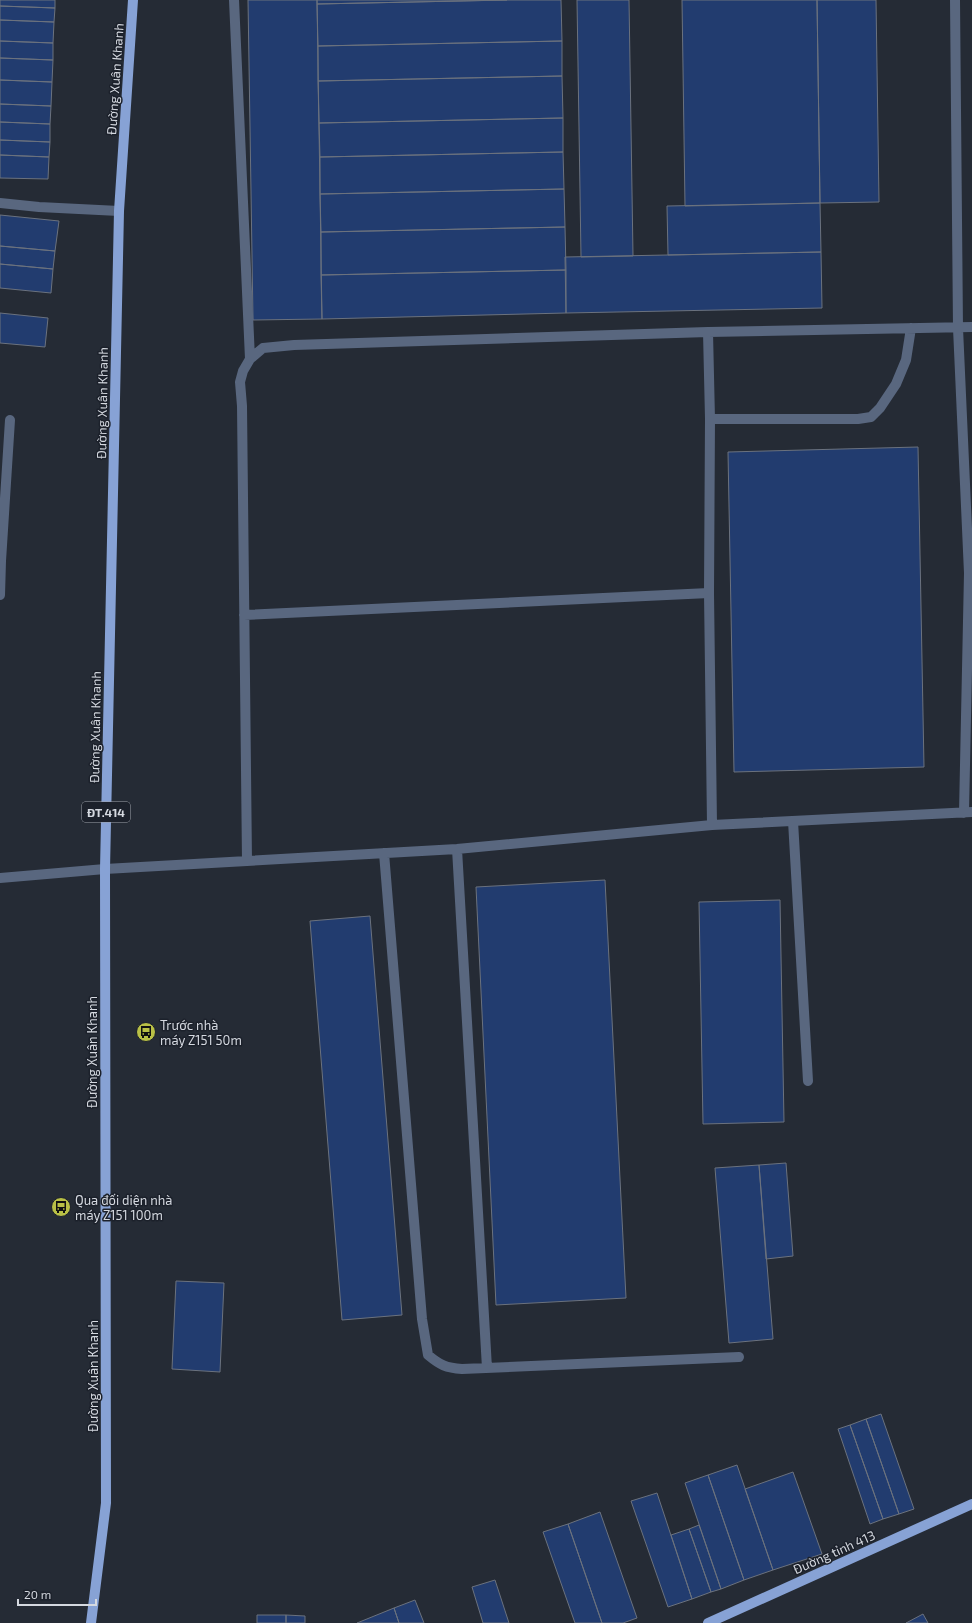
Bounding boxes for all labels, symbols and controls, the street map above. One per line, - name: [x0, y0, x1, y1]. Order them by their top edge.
- street label: Đường Xuân Khanh: [103, 23, 127, 135]
- street label: Đường Xuân Khanh: [93, 347, 111, 459]
- street label: Đường Xuân Khanh: [86, 671, 104, 783]
- road number: ĐT.414: [82, 802, 130, 822]
- street label: Đường Xuân Khanh: [84, 996, 100, 1108]
- place label: Trước nhà máy Z151 50m: [160, 1017, 242, 1048]
- bus stop icon: Trước nhà máy Z151 50m: [135, 1021, 157, 1043]
- place label: Qua đối diện nhà máy Z151 100m: [75, 1192, 172, 1223]
- bus stop icon: Qua đối diện nhà máy Z151 100m: [50, 1196, 72, 1218]
- street label: Đường Xuân Khanh: [85, 1320, 101, 1432]
- street label: Đường tỉnh 413: [791, 1527, 877, 1577]
- scale bar: [18, 1581, 96, 1607]
- text: 20 m: [24, 1587, 51, 1601]

